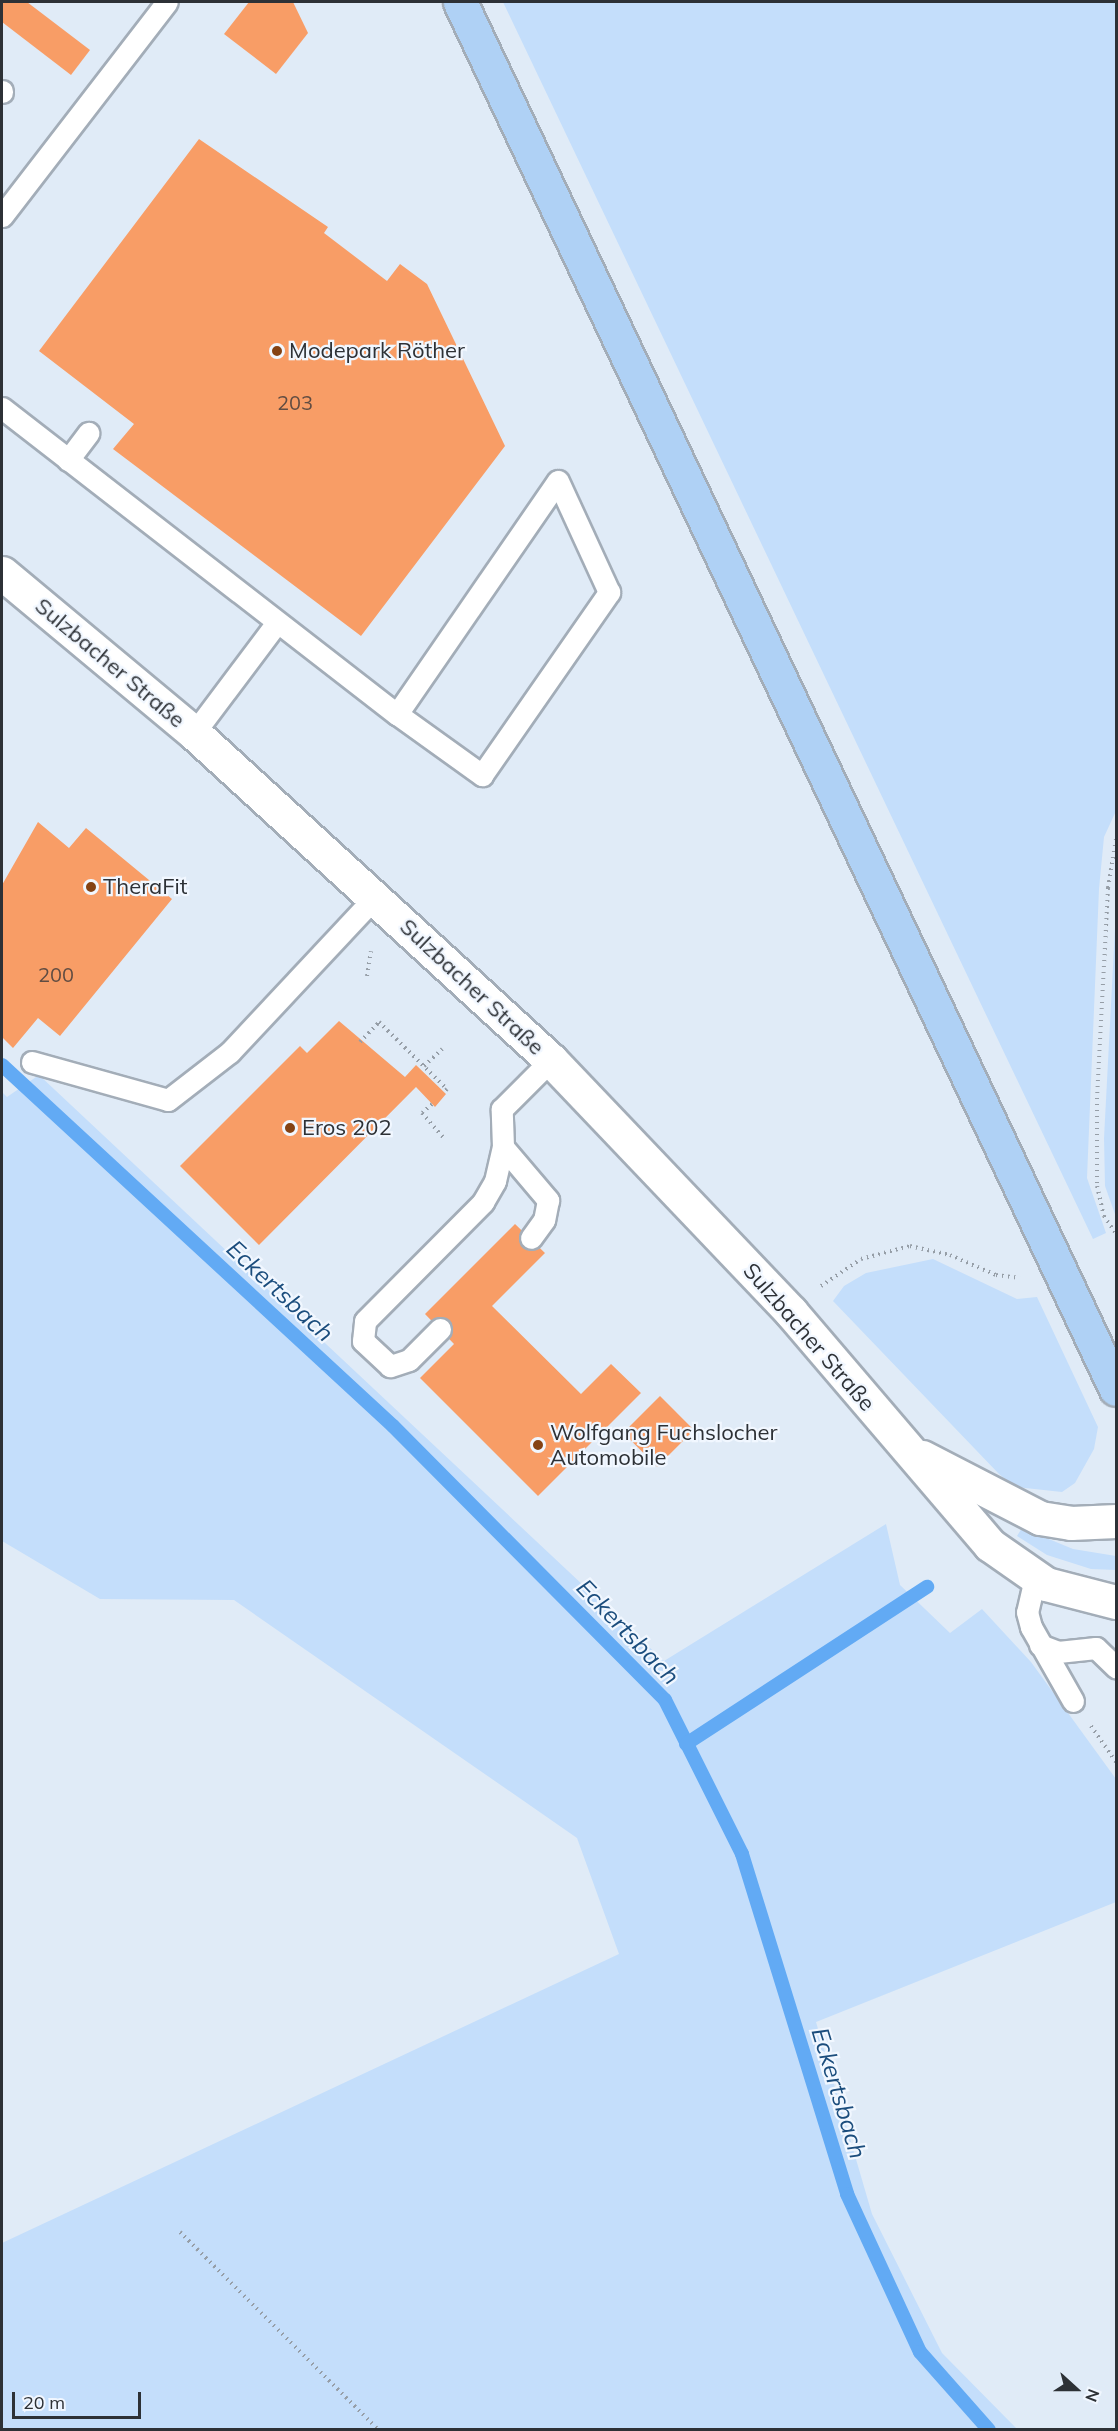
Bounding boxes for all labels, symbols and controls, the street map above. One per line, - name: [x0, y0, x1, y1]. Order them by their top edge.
- place label: Modepark Röther: [289, 338, 465, 364]
- marker: Modepark Röther: [270, 344, 284, 358]
- house number: 203: [277, 390, 313, 414]
- street label: Sulzbacher Straße: [30, 593, 190, 733]
- place label: TheraFit: [103, 874, 188, 900]
- marker: TheraFit: [84, 880, 98, 894]
- street label: Sulzbacher Straße: [395, 913, 549, 1061]
- house number: 200: [38, 962, 74, 986]
- place label: Eros 202: [302, 1115, 392, 1141]
- marker: Eros 202: [283, 1121, 297, 1135]
- water label: Eckertsbach: [221, 1234, 339, 1348]
- street label: Sulzbacher Straße: [738, 1258, 880, 1416]
- place label: Wolfgang Fuchslocher Automobile: [550, 1419, 777, 1470]
- marker: Wolfgang Fuchslocher Automobile: [531, 1438, 545, 1452]
- water label: Eckertsbach: [571, 1573, 685, 1691]
- water label: Eckertsbach: [805, 2024, 873, 2162]
- north arrow: [1046, 2359, 1106, 2419]
- scale bar: [15, 2380, 144, 2418]
- text: N: [1081, 2386, 1104, 2405]
- text: 20 m: [23, 2391, 65, 2414]

